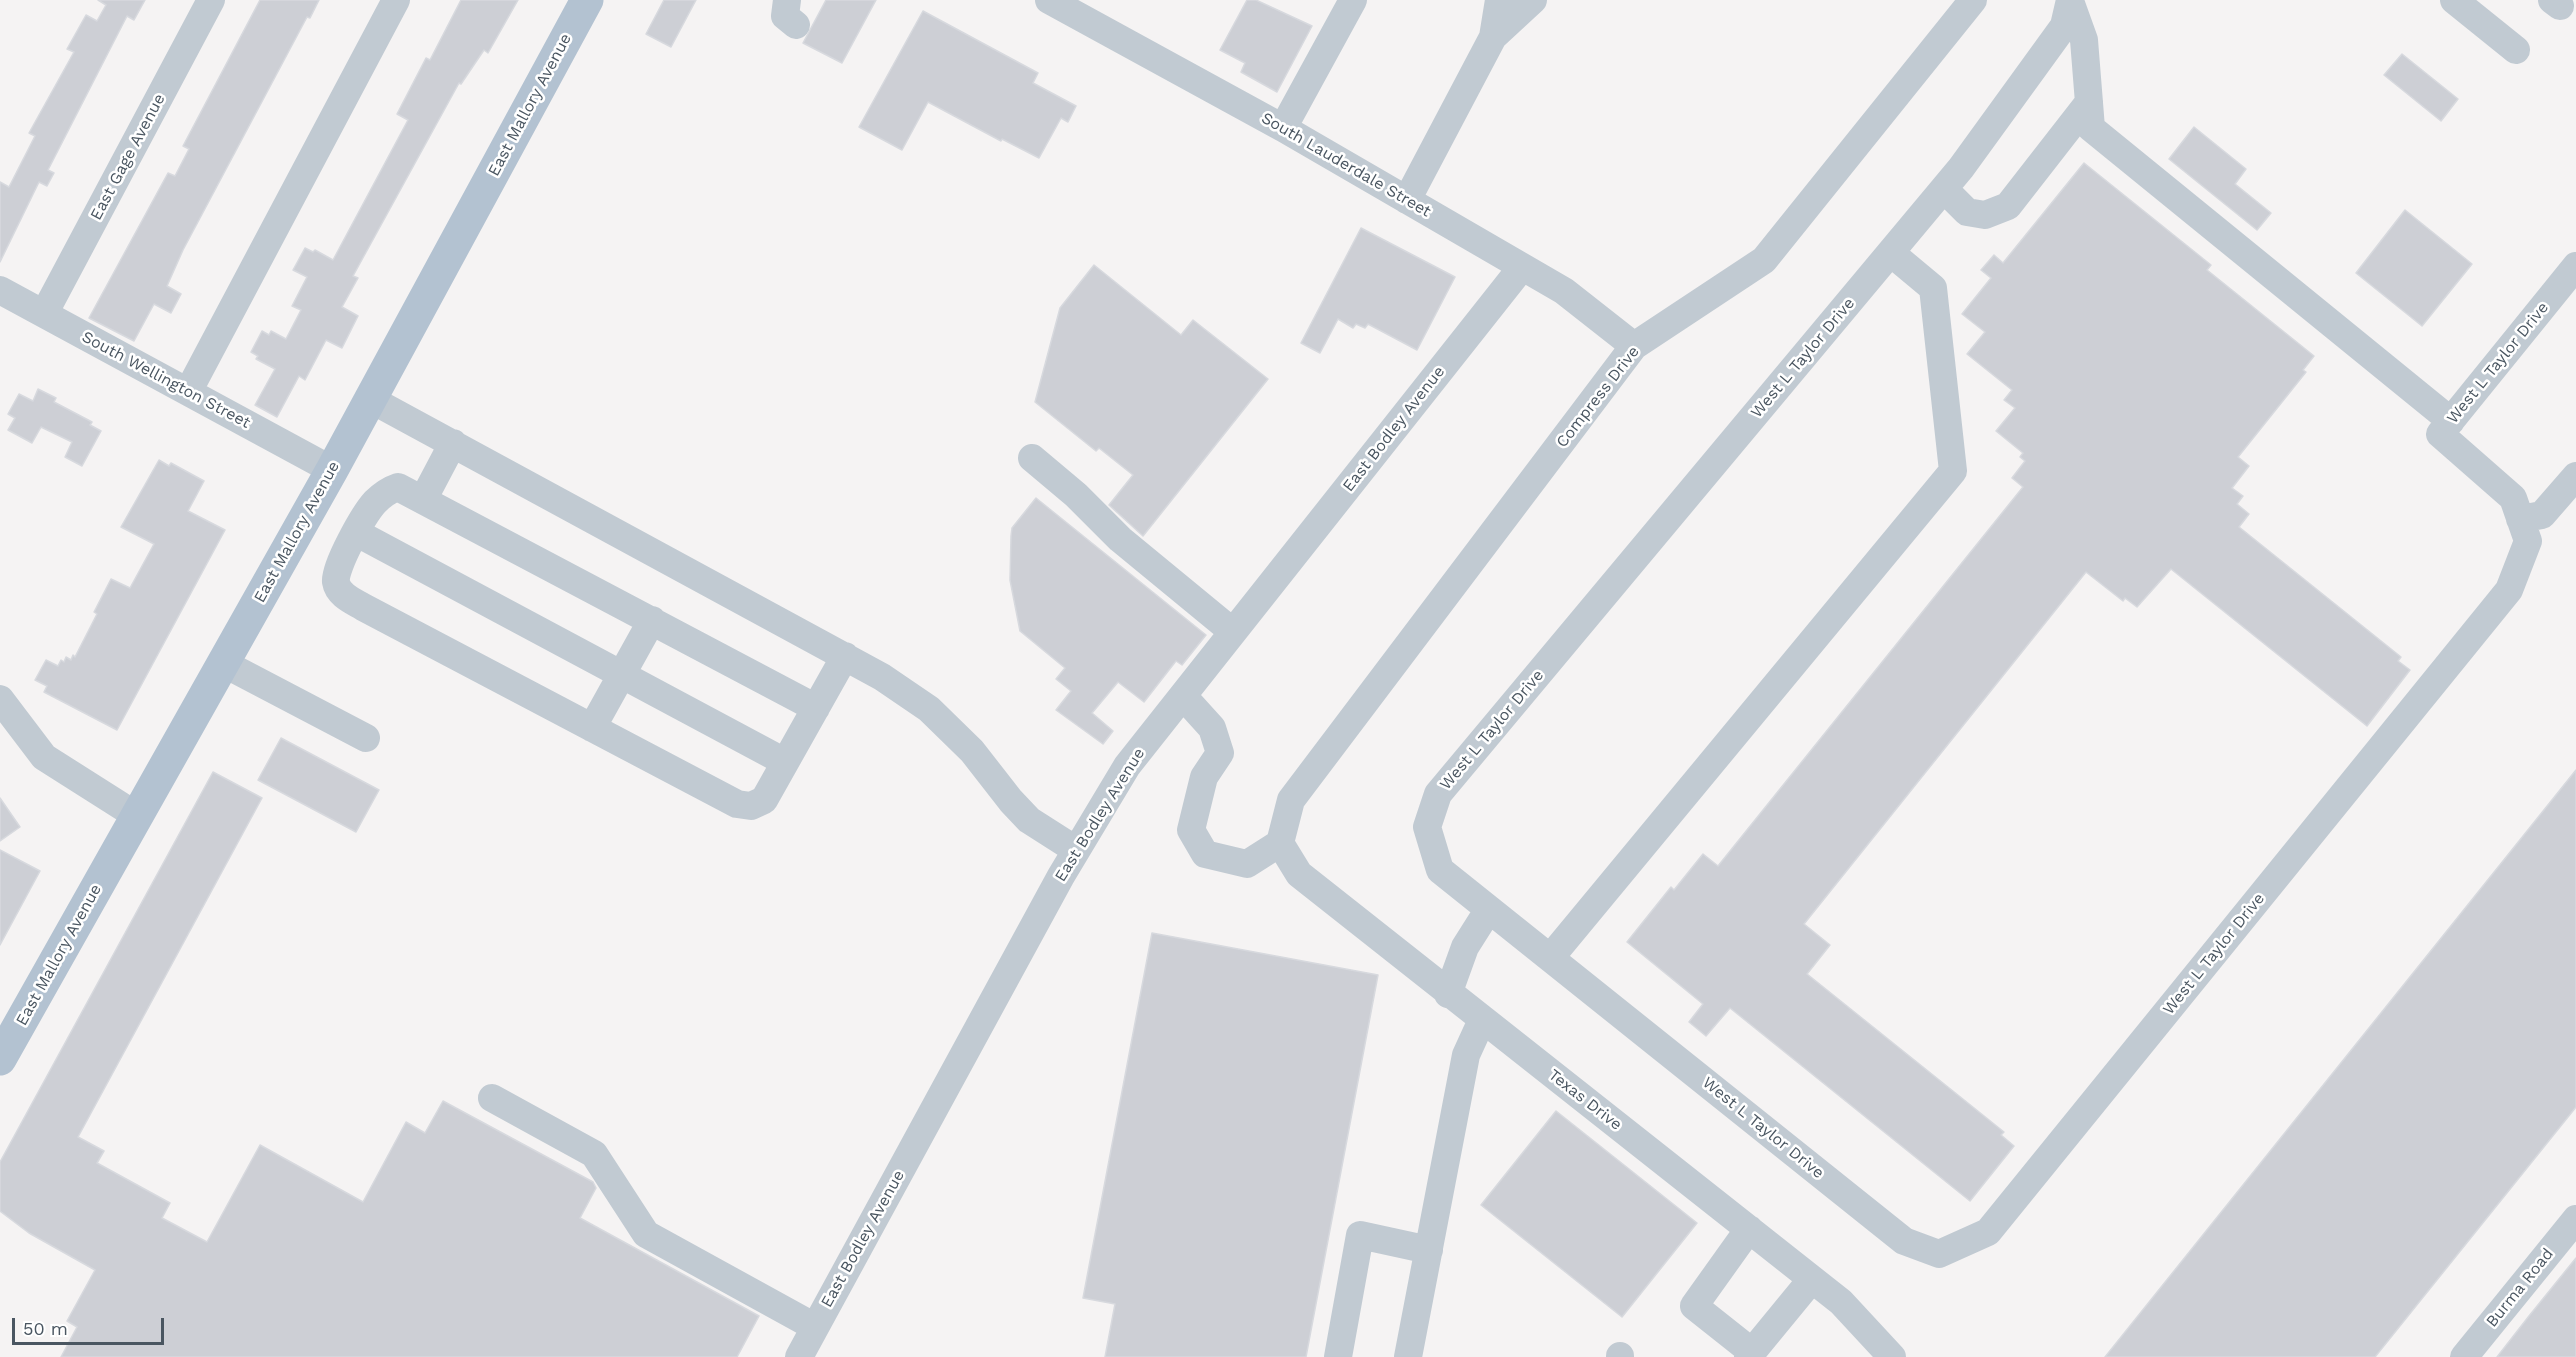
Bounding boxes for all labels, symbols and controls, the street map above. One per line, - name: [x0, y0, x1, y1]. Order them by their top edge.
- street label: East Mallory Avenue: [484, 30, 576, 180]
- street label: East Gage Avenue: [87, 91, 169, 223]
- street label: South Lauderdale Street: [1258, 109, 1434, 221]
- street label: West L Taylor Drive: [1747, 294, 1859, 422]
- street label: West L Taylor Drive: [2443, 298, 2553, 428]
- street label: South Wellington Street: [78, 327, 254, 433]
- street label: Compress Drive: [1552, 342, 1644, 452]
- street label: East Bodley Avenue: [1339, 362, 1449, 496]
- street label: East Mallory Avenue: [250, 458, 344, 606]
- street label: West L Taylor Drive: [1436, 666, 1548, 794]
- street label: East Bodley Avenue: [1051, 745, 1149, 885]
- street label: East Mallory Avenue: [12, 881, 106, 1029]
- street label: West L Taylor Drive: [2159, 889, 2269, 1019]
- street label: Texas Drive: [1544, 1065, 1626, 1135]
- street label: West L Taylor Drive: [1698, 1073, 1828, 1183]
- street label: East Bodley Avenue: [817, 1167, 909, 1311]
- street label: Burma Road: [2482, 1245, 2558, 1331]
- scale bar: [15, 1306, 166, 1344]
- text: 50 m: [23, 1318, 68, 1339]

